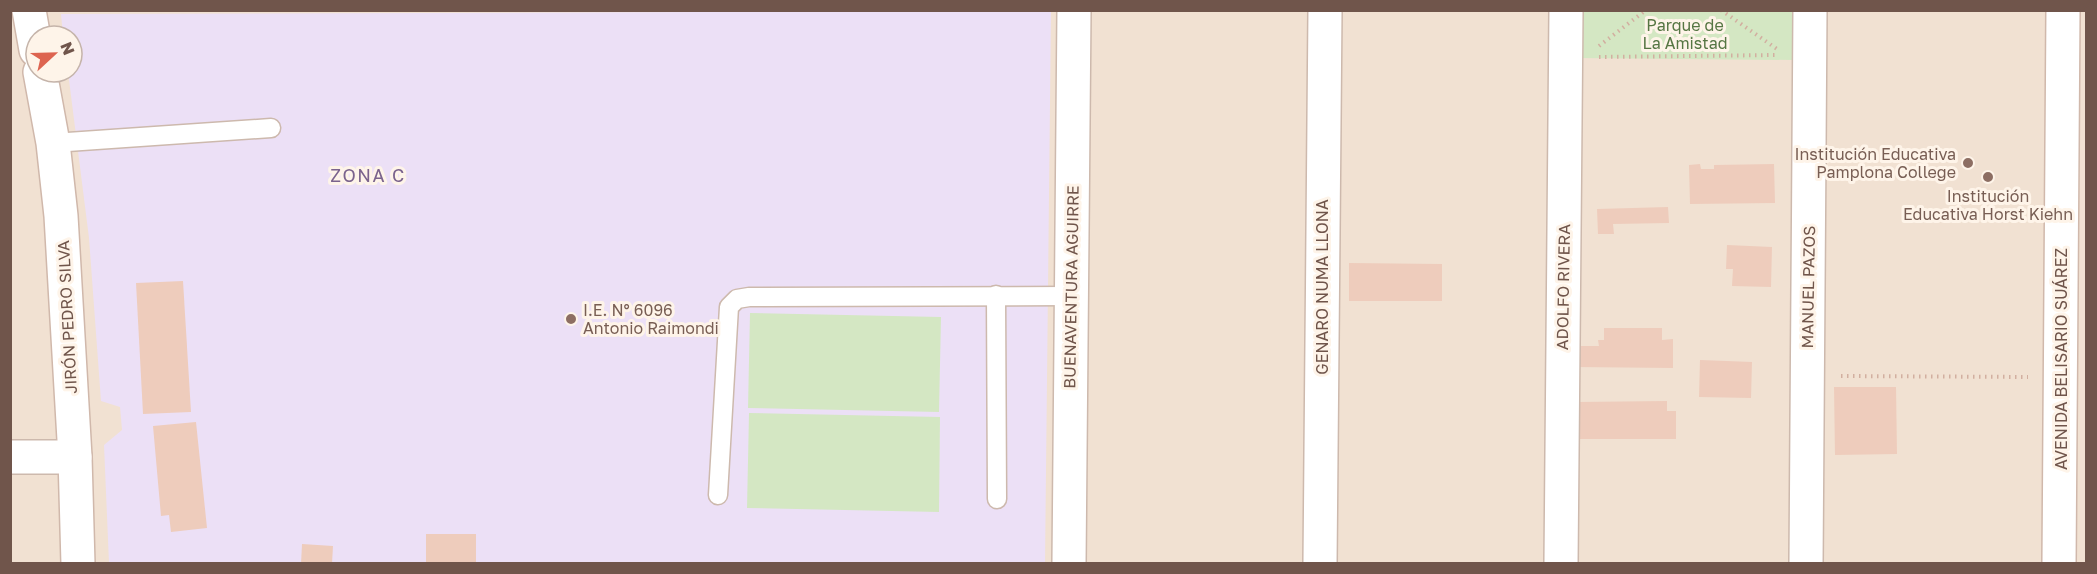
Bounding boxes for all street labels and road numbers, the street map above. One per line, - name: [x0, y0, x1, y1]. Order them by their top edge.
- street label: BUENAVENTURA AGUIRRE: [1059, 185, 1083, 389]
- street label: GENARO NUMA LLONA: [1312, 199, 1332, 375]
- street label: ADOLFO RIVERA: [1552, 223, 1574, 350]
- street label: MANUEL PAZOS: [1797, 226, 1819, 348]
- street label: JIRÓN PEDRO SILVA: [53, 239, 81, 394]
- street label: AVENIDA BELISARIO SUÁREZ: [2051, 248, 2071, 470]

